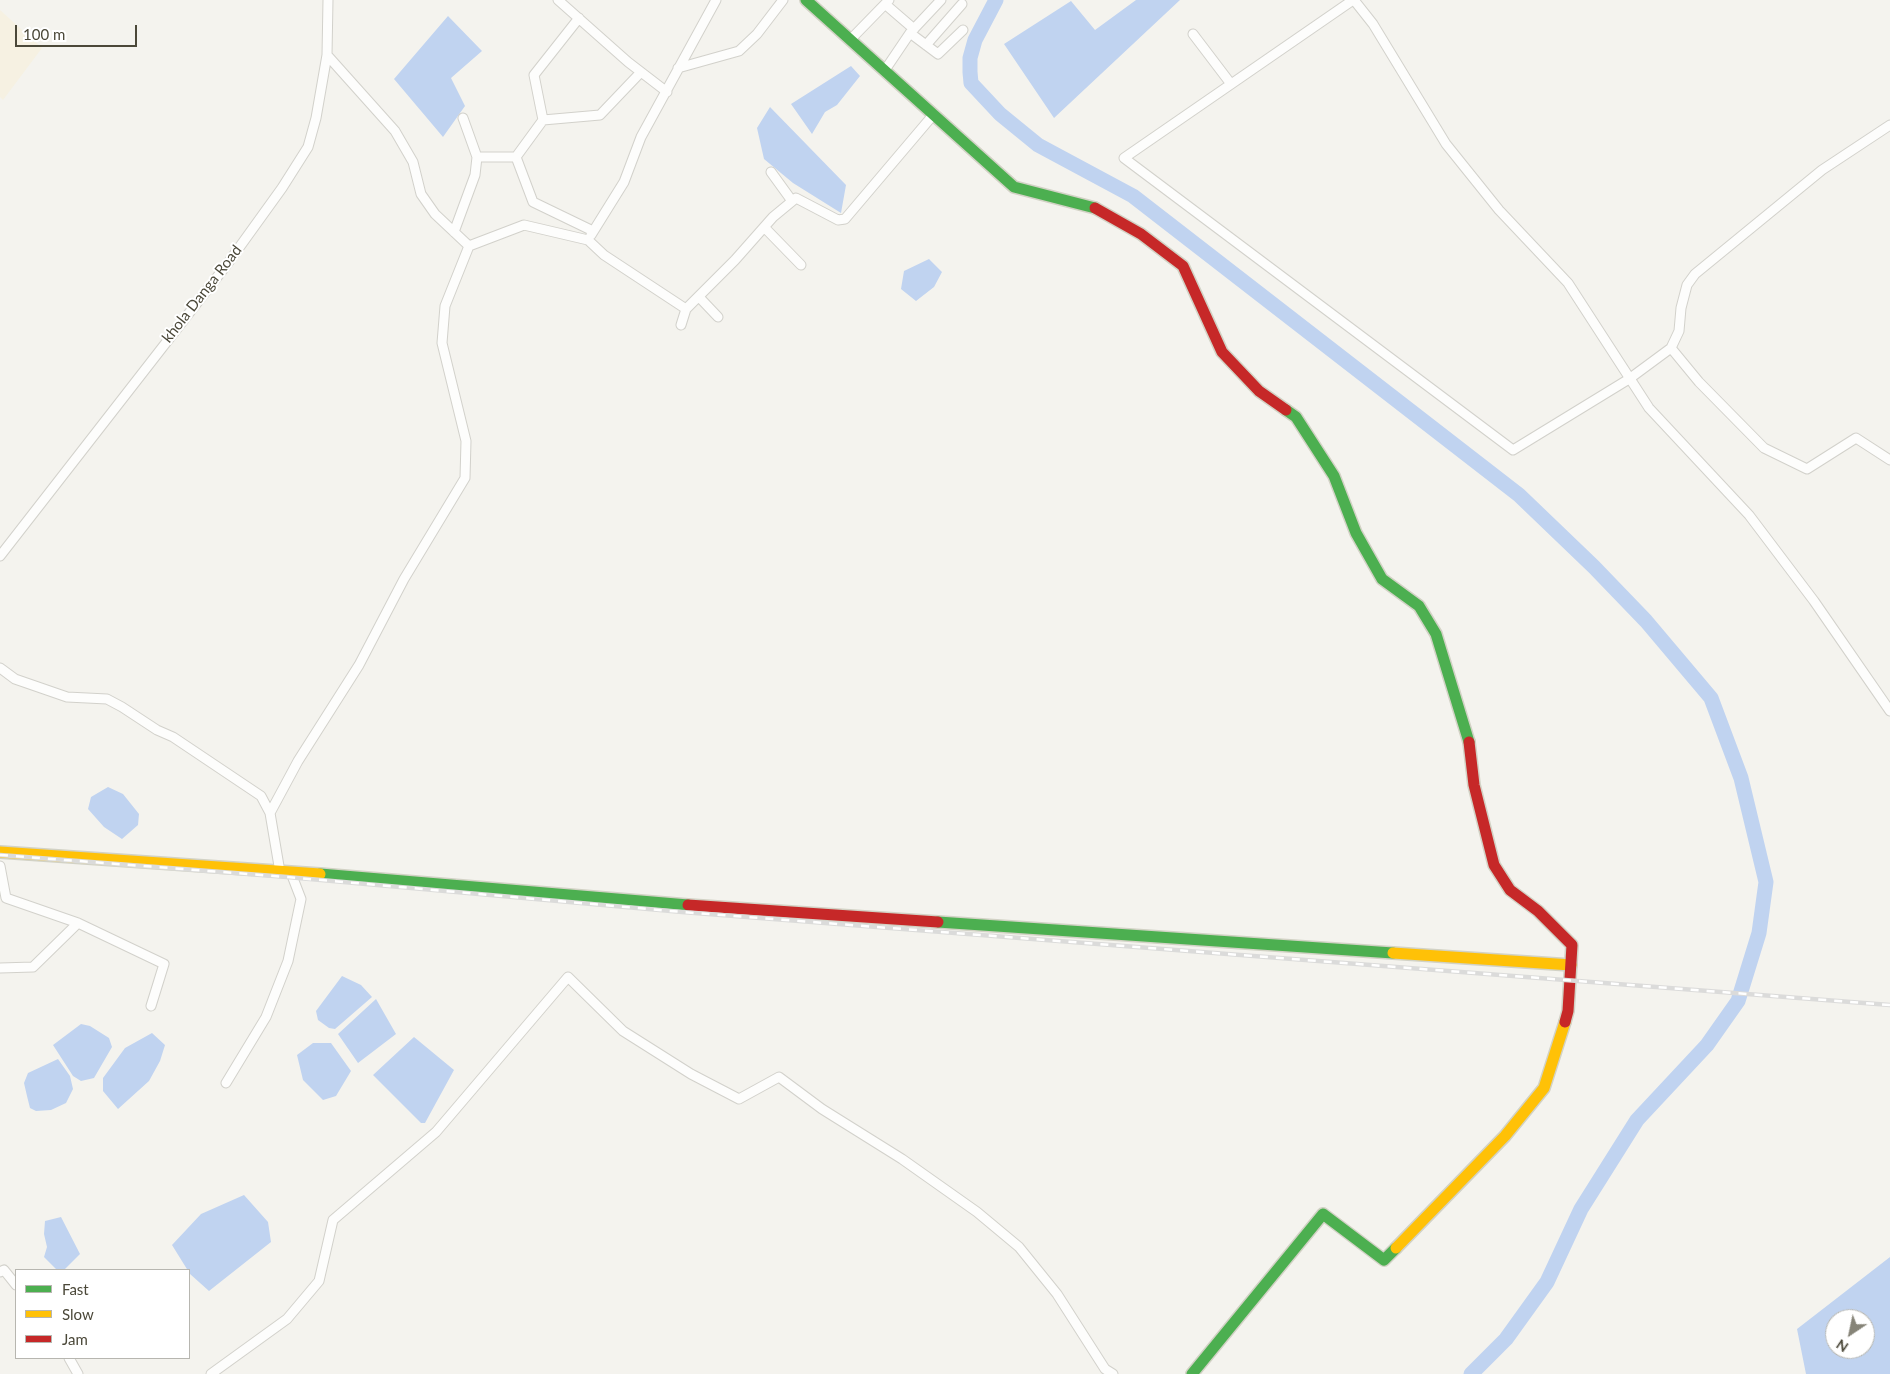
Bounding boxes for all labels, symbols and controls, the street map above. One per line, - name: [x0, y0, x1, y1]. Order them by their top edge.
- scale bar: [18, 15, 140, 47]
- text: 100 m: [23, 25, 65, 43]
- street label: khola Danga Road: [158, 242, 246, 346]
- legend: [15, 1269, 190, 1359]
- text: Fast: [62, 1280, 89, 1298]
- text: Slow: [62, 1305, 94, 1323]
- north arrow: [1825, 1309, 1875, 1359]
- text: Jam: [62, 1330, 88, 1348]
- text: N: [1833, 1336, 1851, 1356]

